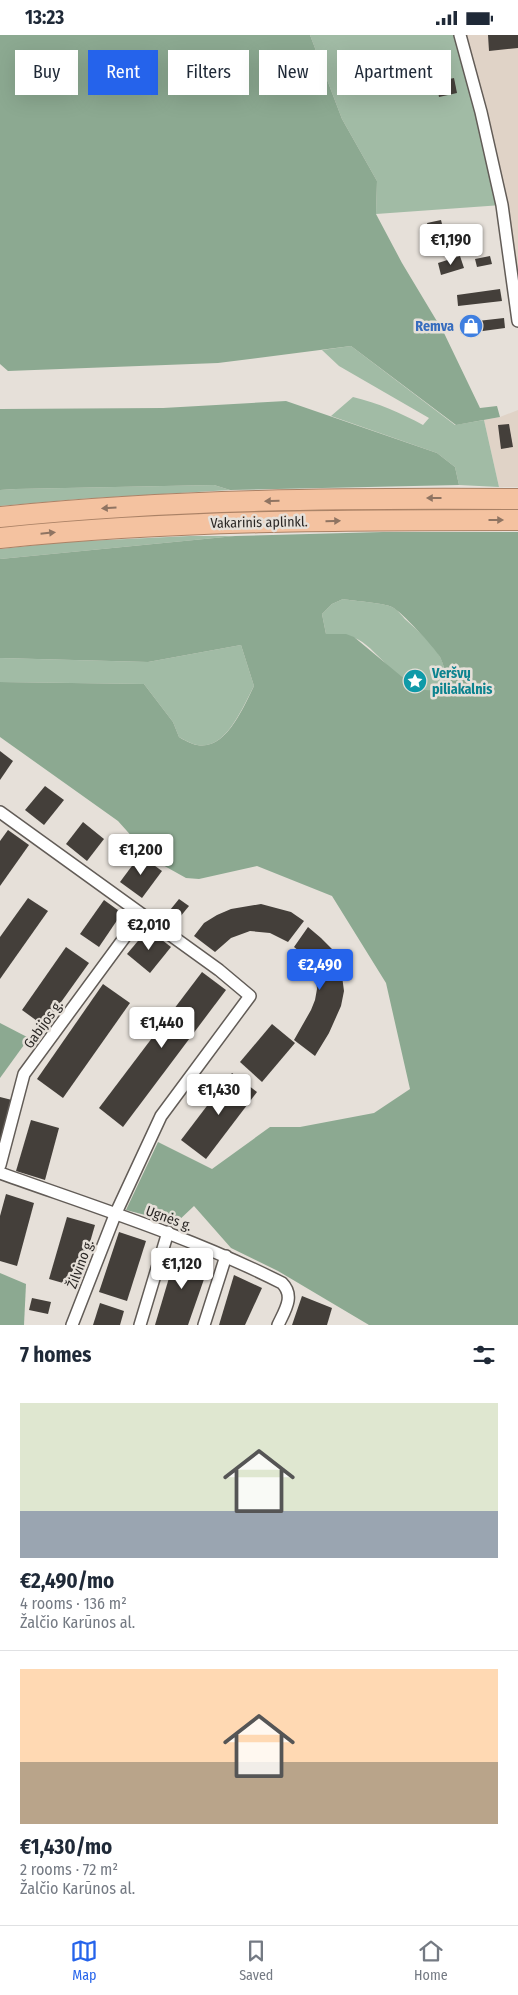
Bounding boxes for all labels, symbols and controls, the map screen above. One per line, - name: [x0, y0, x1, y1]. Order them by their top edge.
- text: 13:23: [25, 6, 64, 29]
- chip: Buy: [15, 50, 78, 95]
- chip: Rent: [88, 50, 158, 95]
- chip: Filters: [168, 50, 249, 95]
- chip: New: [259, 50, 327, 95]
- chip: Apartment: [337, 50, 451, 95]
- pin: €1,190: [410, 223, 492, 266]
- text: €1,190: [431, 230, 471, 249]
- shop icon: Remva: [458, 313, 484, 339]
- place label: Remva: [415, 318, 454, 335]
- one-way arrow: [426, 494, 442, 502]
- one-way arrow: [264, 497, 280, 505]
- one-way arrow: [101, 504, 117, 512]
- street label: Vakarinis aplinkl.: [210, 513, 308, 532]
- one-way arrow: [488, 516, 504, 524]
- one-way arrow: [325, 517, 341, 525]
- one-way arrow: [41, 529, 57, 537]
- place label: Veršvų piliakalnis: [431, 665, 492, 698]
- place icon: Veršvų piliakalnis: [402, 668, 428, 694]
- pin: €1,200: [100, 833, 182, 876]
- text: €1,200: [119, 840, 163, 859]
- pin: €2,010: [108, 909, 190, 951]
- text: €2,010: [127, 915, 171, 934]
- pin: €2,490: [279, 949, 361, 991]
- text: €2,490: [298, 955, 342, 974]
- street label: Gabijos g.: [20, 997, 67, 1052]
- pin: €1,440: [121, 1007, 203, 1049]
- text: €1,440: [140, 1013, 184, 1032]
- pin: €1,430: [178, 1073, 260, 1116]
- text: €1,430: [198, 1080, 240, 1099]
- street label: Ugnės g.: [143, 1202, 194, 1235]
- street label: Žilvino g.: [62, 1237, 98, 1291]
- pin: €1,120: [141, 1247, 223, 1290]
- text: €1,120: [162, 1254, 202, 1273]
- icon: filters: [470, 1341, 498, 1369]
- text: 7 homes: [20, 1342, 91, 1368]
- icon: home: [214, 1436, 304, 1526]
- text: €2,490/mo: [20, 1568, 114, 1594]
- text: 4 rooms · 136 m²: [20, 1594, 127, 1613]
- text: Žalčio Karūnos al.: [20, 1613, 135, 1632]
- icon: home: [214, 1701, 304, 1791]
- text: €1,430/mo: [20, 1834, 112, 1860]
- text: 2 rooms · 72 m²: [20, 1860, 118, 1879]
- text: Žalčio Karūnos al.: [20, 1879, 135, 1898]
- tab: Map: [70, 1937, 98, 1984]
- tab: Saved: [239, 1937, 273, 1984]
- tab: Home: [414, 1937, 448, 1984]

